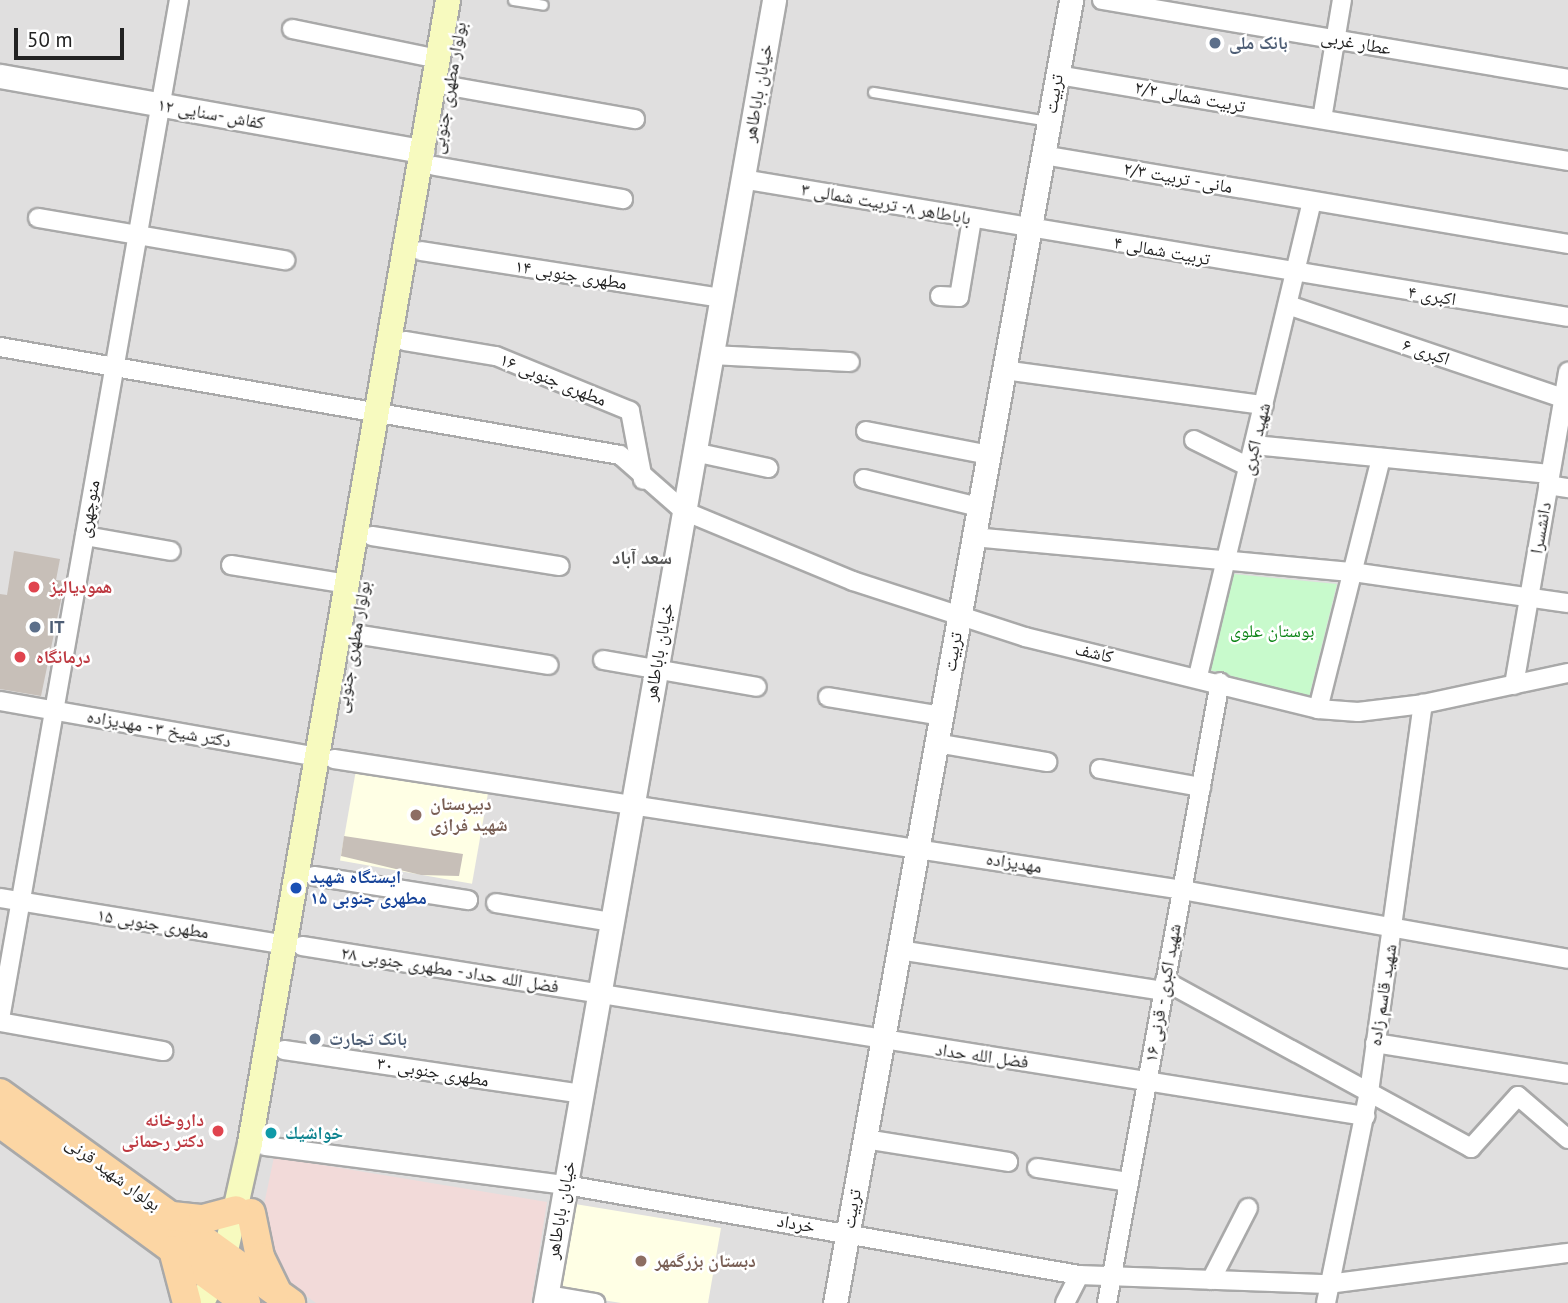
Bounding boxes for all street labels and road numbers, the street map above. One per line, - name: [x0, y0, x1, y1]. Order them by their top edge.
- street label: بولوار مطهری جنوبی: [427, 20, 471, 156]
- street label: عطار غربی: [1319, 26, 1393, 60]
- street label: خیابان باباطاهر: [739, 42, 777, 144]
- street label: تربیت: [1040, 73, 1068, 115]
- street label: تربیت شمالی ۲/۲: [1133, 77, 1247, 117]
- street label: کفاش -سنایی ۱۲: [155, 94, 267, 134]
- street label: مانی - تربیت ۲/۳: [1120, 158, 1236, 198]
- street label: باباطاهر ۸- تربیت شمالی ۳: [799, 178, 973, 230]
- street label: تربیت شمالی ۴: [1112, 232, 1212, 270]
- street label: مطهری جنوبی ۱۴: [514, 255, 628, 295]
- street label: اکبری ۴: [1406, 282, 1458, 310]
- street label: اکبری ۶: [1400, 334, 1452, 370]
- street label: مطهری جنوبی ۱۶: [497, 349, 609, 411]
- street label: شهید اکبری: [1237, 401, 1275, 477]
- street label: منوچهری: [73, 478, 105, 540]
- street label: دانشسرا: [1526, 500, 1556, 556]
- street label: بولوار مطهری جنوبی: [331, 579, 375, 715]
- street label: خیابان باباطاهر: [640, 601, 678, 703]
- street label: تربیت: [939, 631, 967, 673]
- street label: کاشف: [1073, 638, 1115, 668]
- street label: دکتر شیخ ۳ - مهدیزاده: [84, 705, 234, 753]
- street label: مهدیزاده: [985, 848, 1043, 878]
- street label: مطهری جنوبی ۱۵: [96, 904, 210, 944]
- street label: شهید اکبری - قرنی ۱۶: [1140, 921, 1186, 1065]
- street label: فضل الله حداد - مطهری جنوبی ۲۸: [338, 942, 562, 998]
- street label: شهید قاسم زاده: [1364, 943, 1402, 1047]
- street label: فضل الله حداد: [934, 1039, 1030, 1073]
- street label: مطهری جنوبی ۳۰: [376, 1052, 490, 1092]
- street label: بولوار شهید قرنی: [61, 1132, 165, 1216]
- street label: خیابان باباطاهر: [542, 1159, 580, 1261]
- street label: تربیت: [838, 1188, 866, 1230]
- street label: خرداد: [775, 1210, 817, 1238]

